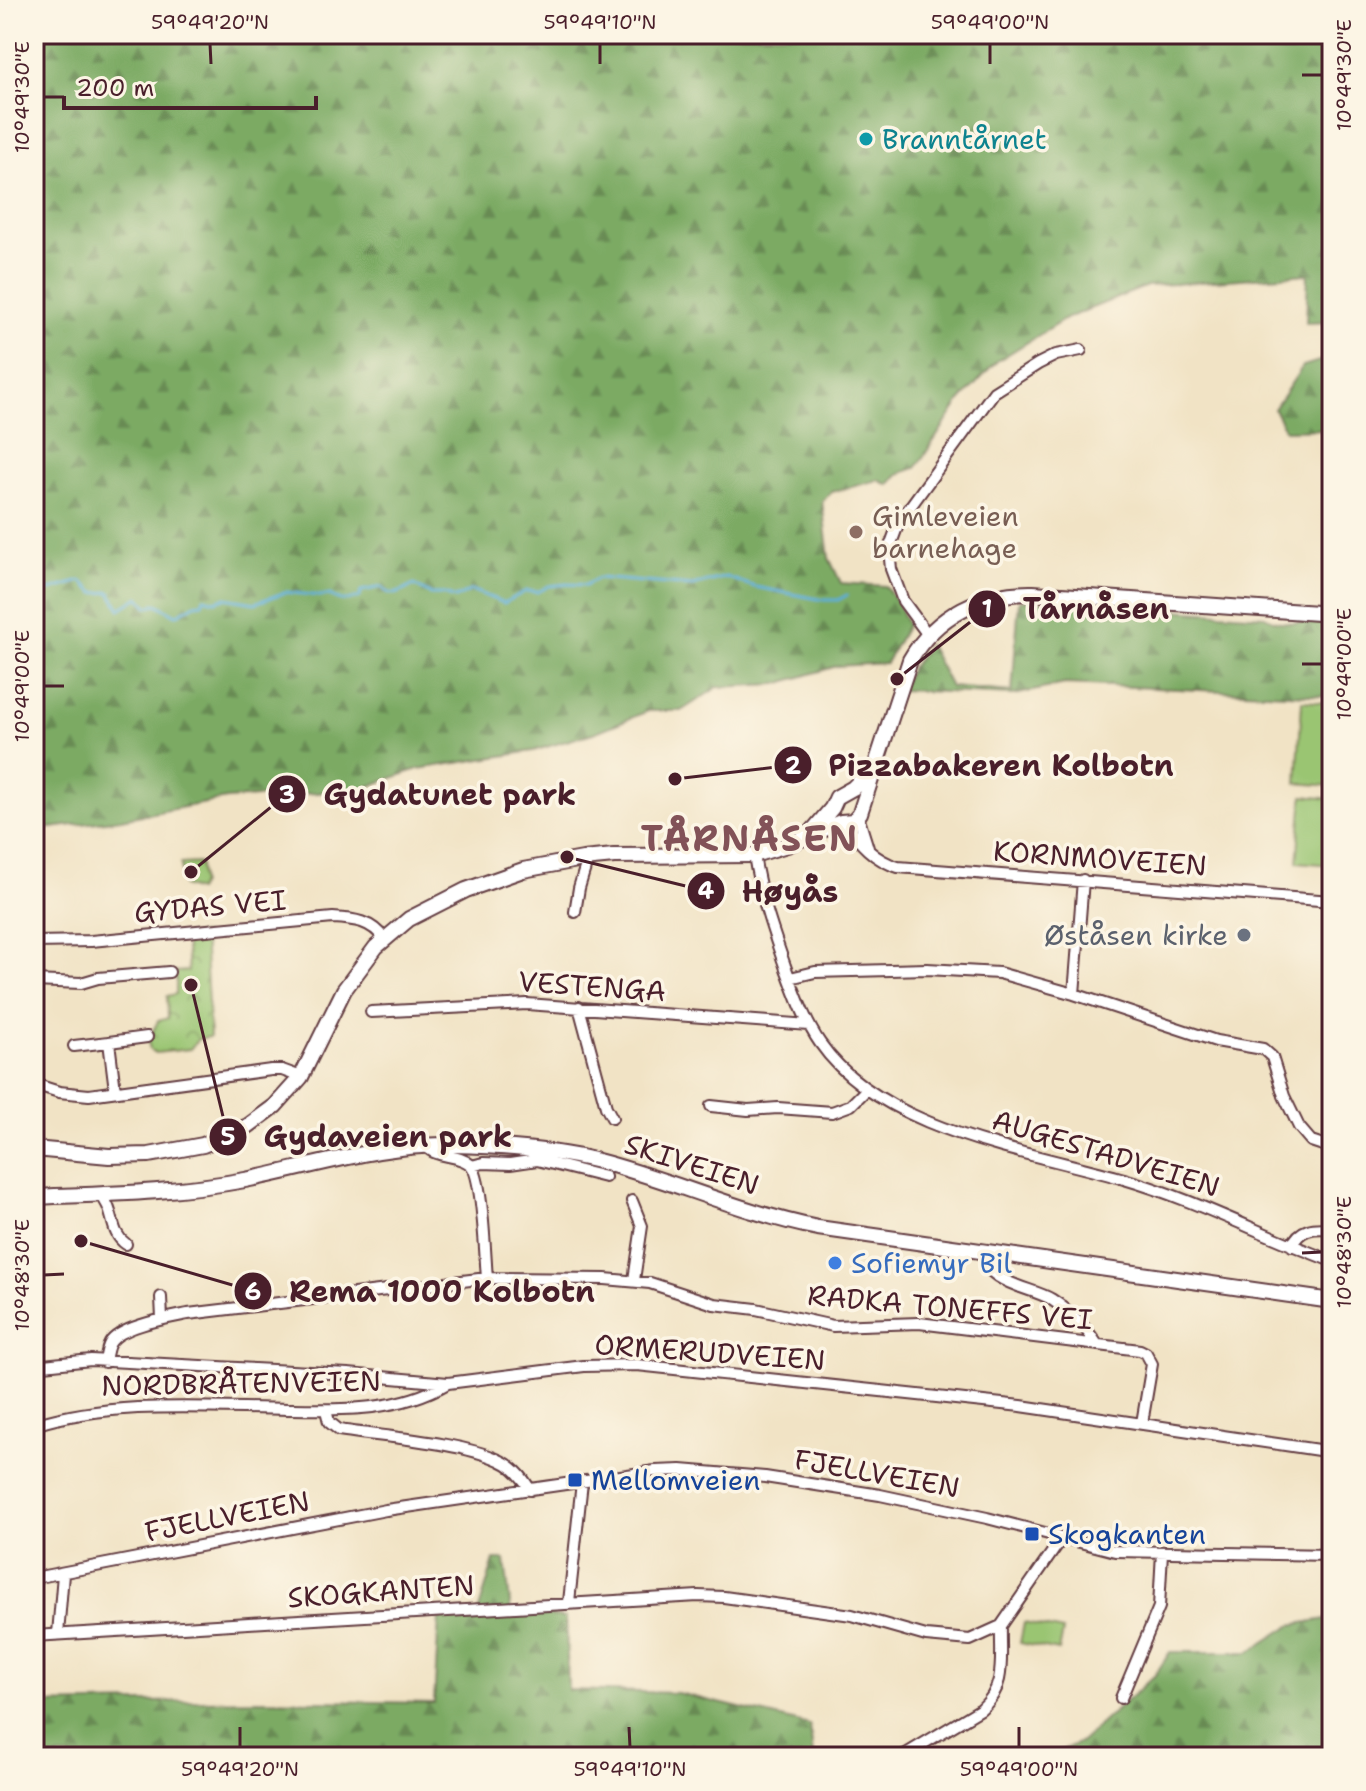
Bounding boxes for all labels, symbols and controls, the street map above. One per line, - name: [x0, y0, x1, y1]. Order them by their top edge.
- text: 59°49'20"N: [151, 9, 269, 35]
- text: 59°49'10"N: [543, 9, 657, 35]
- text: 59°49'00"N: [931, 9, 1049, 35]
- text: 10°49'30"E: [1331, 19, 1357, 131]
- text: 10°49'30"E: [9, 41, 35, 153]
- scale bar: [64, 60, 316, 110]
- text: 200 m: [76, 72, 154, 104]
- place label: Branntårnet: [882, 120, 1047, 158]
- marker: Branntårnet: [857, 130, 875, 148]
- place label: Gimleveien barnehage: [872, 497, 1019, 567]
- marker: Gimleveien barnehage: [847, 523, 865, 541]
- callout: Tårnåsen: [967, 582, 1185, 636]
- text: Tårnåsen: [1023, 588, 1169, 629]
- text: 1: [982, 593, 992, 625]
- text: 10°49'00"E: [1331, 608, 1357, 720]
- text: 10°49'00"E: [9, 630, 35, 742]
- callout: Pizzabakeren Kolbotn: [773, 738, 1190, 792]
- text: Pizzabakeren Kolbotn: [828, 745, 1174, 786]
- text: 2: [785, 750, 802, 782]
- callout: Gydatunet park: [267, 767, 592, 821]
- text: Gydatunet park: [324, 774, 576, 815]
- text: 3: [279, 779, 295, 811]
- district label: TÅRNÅSEN: [641, 814, 859, 863]
- street label: KORNMOVEIEN: [992, 832, 1208, 884]
- callout: Høyås: [686, 864, 854, 918]
- text: Høyås: [742, 871, 838, 912]
- text: 4: [698, 875, 715, 907]
- street label: GYDAS VEI: [132, 880, 288, 932]
- place label: Øståsen kirke: [1044, 916, 1228, 954]
- marker: Øståsen kirke: [1235, 926, 1253, 944]
- street label: VESTENGA: [517, 962, 667, 1010]
- street label: AUGESTADVEIEN: [988, 1100, 1224, 1206]
- callout: Gydaveien park: [208, 1110, 528, 1164]
- text: Gydaveien park: [264, 1116, 512, 1157]
- text: 5: [221, 1121, 236, 1153]
- street label: SKIVEIEN: [620, 1124, 764, 1204]
- text: 10°48'30"E: [1331, 1196, 1357, 1308]
- text: 10°48'30"E: [9, 1219, 35, 1331]
- place label: Sofiemyr Bil: [851, 1244, 1013, 1282]
- marker: Sofiemyr Bil: [826, 1254, 844, 1272]
- callout: Rema 1000 Kolbotn: [233, 1264, 611, 1318]
- text: Rema 1000 Kolbotn: [289, 1271, 595, 1312]
- text: 6: [245, 1276, 261, 1308]
- street label: RADKA TONEFFS VEI: [806, 1276, 1094, 1338]
- street label: ORMERUDVEIEN: [593, 1325, 827, 1379]
- street label: NORDBRÅTENVEIEN: [101, 1362, 381, 1404]
- street label: FJELLVEIEN: [791, 1440, 963, 1506]
- place label: Mellomveien: [591, 1461, 760, 1499]
- marker: Mellomveien: [566, 1471, 584, 1489]
- street label: FJELLVEIEN: [141, 1481, 313, 1551]
- place label: Skogkanten: [1048, 1515, 1206, 1553]
- marker: Skogkanten: [1023, 1525, 1041, 1543]
- street label: SKOGKANTEN: [286, 1566, 476, 1616]
- text: 59°49'20"N: [181, 1756, 299, 1782]
- text: 59°49'10"N: [573, 1756, 687, 1782]
- text: 59°49'00"N: [960, 1756, 1078, 1782]

